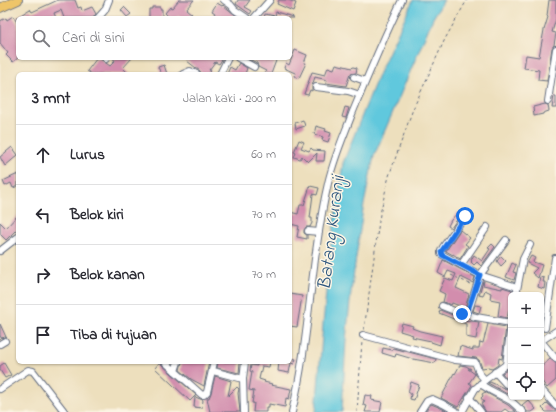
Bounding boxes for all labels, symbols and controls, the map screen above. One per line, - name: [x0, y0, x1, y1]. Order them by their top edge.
- search box: [16, 16, 292, 60]
- icon: search: [30, 27, 52, 49]
- text: Cari di sini: [62, 27, 125, 49]
- text: 3 mnt: [32, 86, 71, 111]
- text: Jalan kaki · 200 m: [183, 89, 276, 108]
- icon: ahead: [32, 144, 54, 166]
- text: Lurus: [70, 144, 105, 166]
- text: 60 m: [251, 145, 276, 164]
- water label: Batang Kuranji: [312, 173, 354, 292]
- icon: left: [32, 204, 54, 226]
- text: Belok kiri: [70, 204, 124, 226]
- text: 70 m: [252, 205, 276, 224]
- route start: [456, 207, 474, 225]
- icon: right: [32, 264, 54, 286]
- text: Belok kanan: [70, 264, 145, 286]
- text: 70 m: [252, 265, 276, 284]
- map controls: [508, 292, 544, 400]
- button: +: [508, 292, 544, 328]
- route end: [453, 305, 471, 323]
- icon: arrive: [32, 324, 54, 346]
- text: Tiba di tujuan: [70, 324, 157, 346]
- button: −: [508, 328, 544, 364]
- button: locate: [508, 364, 544, 400]

